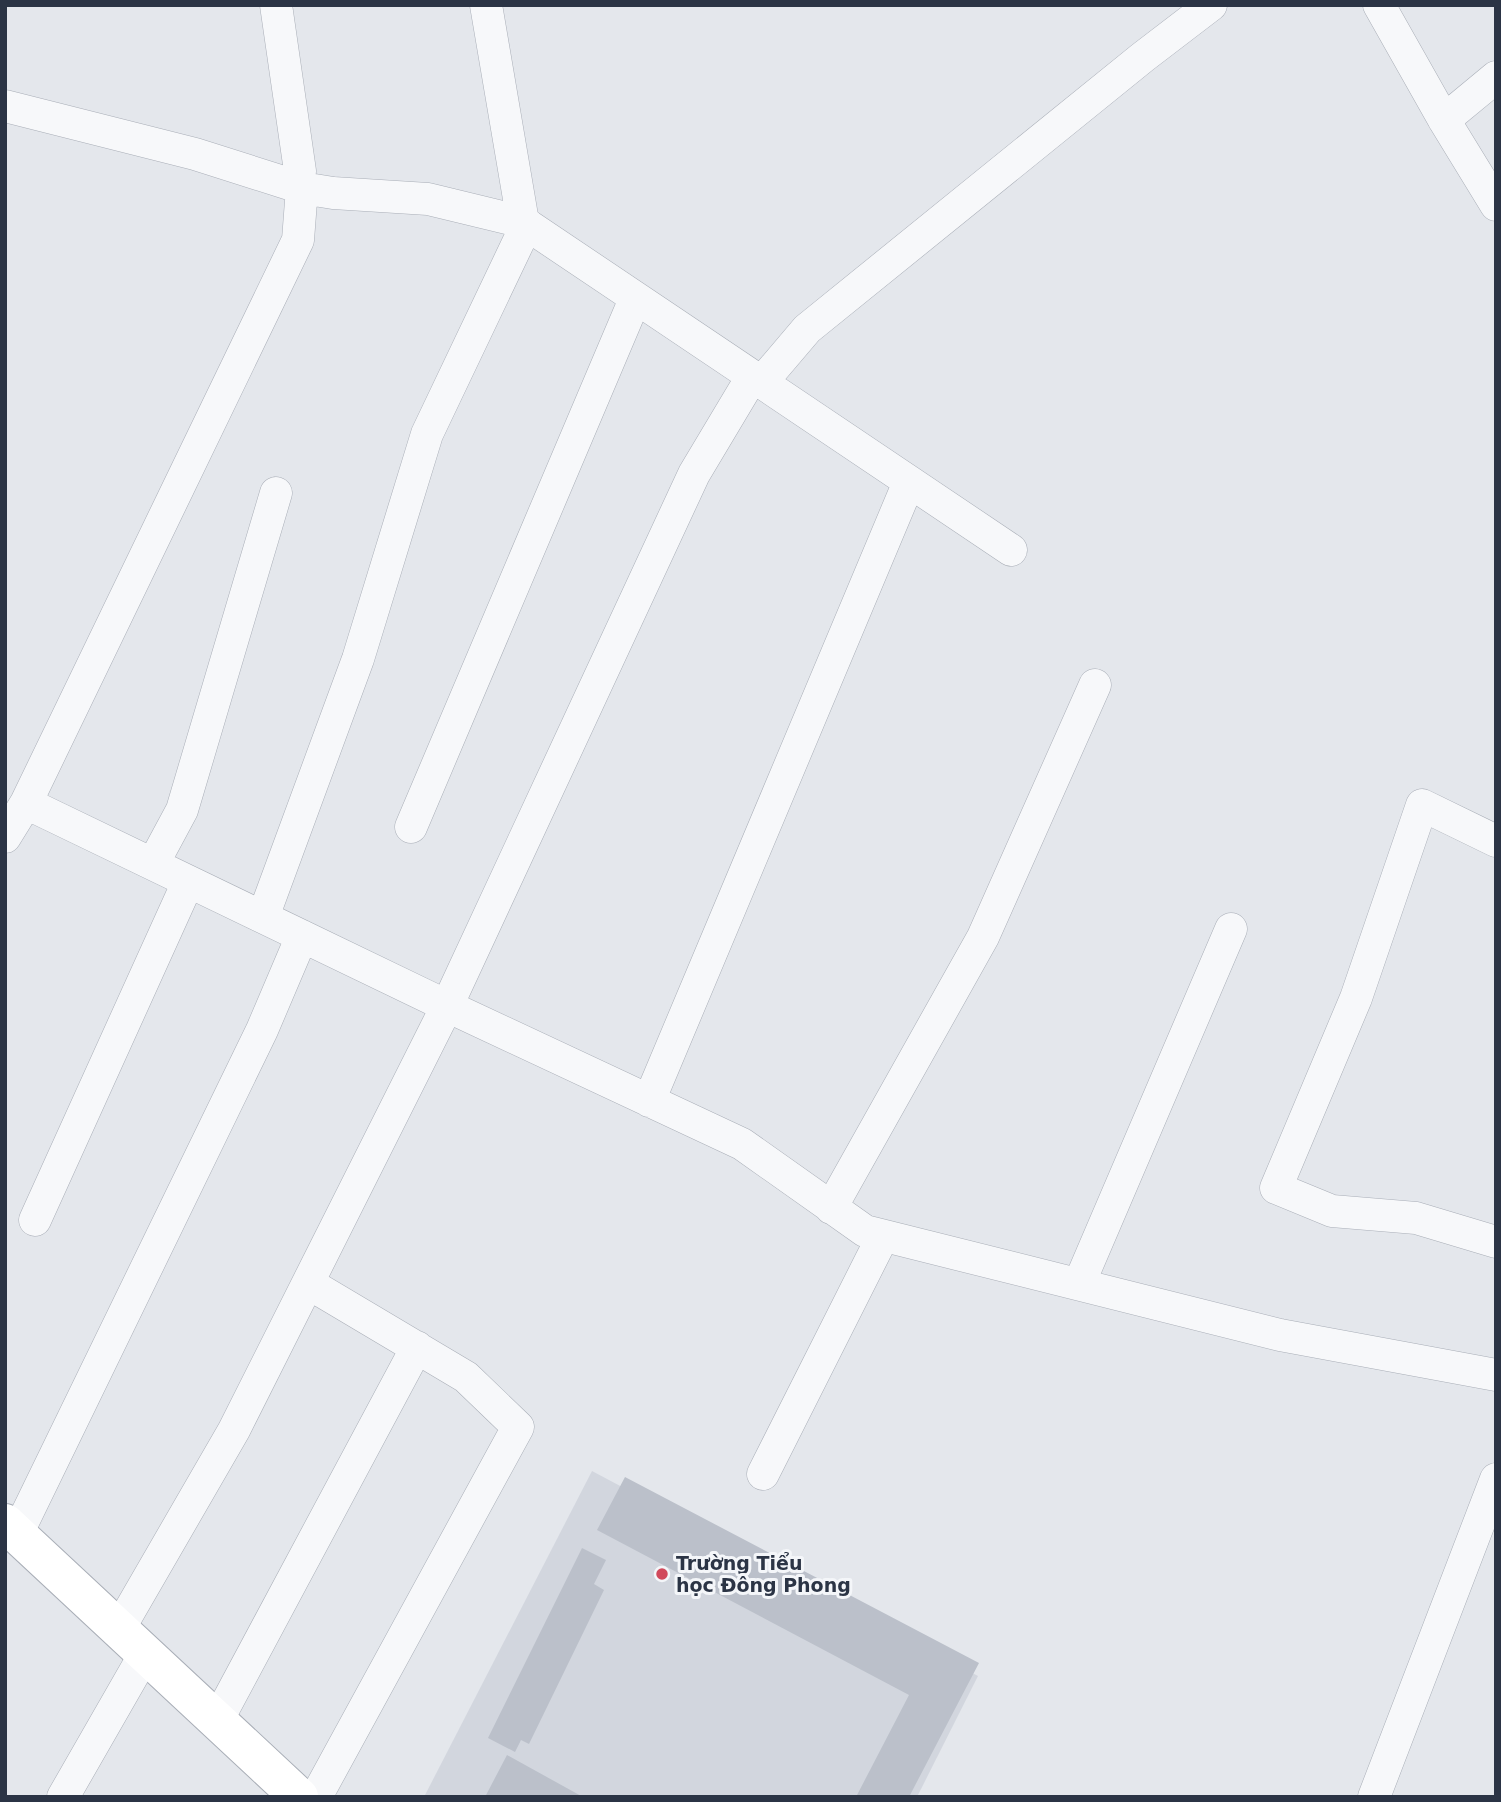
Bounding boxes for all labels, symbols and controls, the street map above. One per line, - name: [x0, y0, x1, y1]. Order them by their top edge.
- place label: Trường Tiểu học Đông Phong: [676, 1552, 851, 1596]
- marker: Trường Tiểu học Đông Phong: [654, 1566, 670, 1582]

